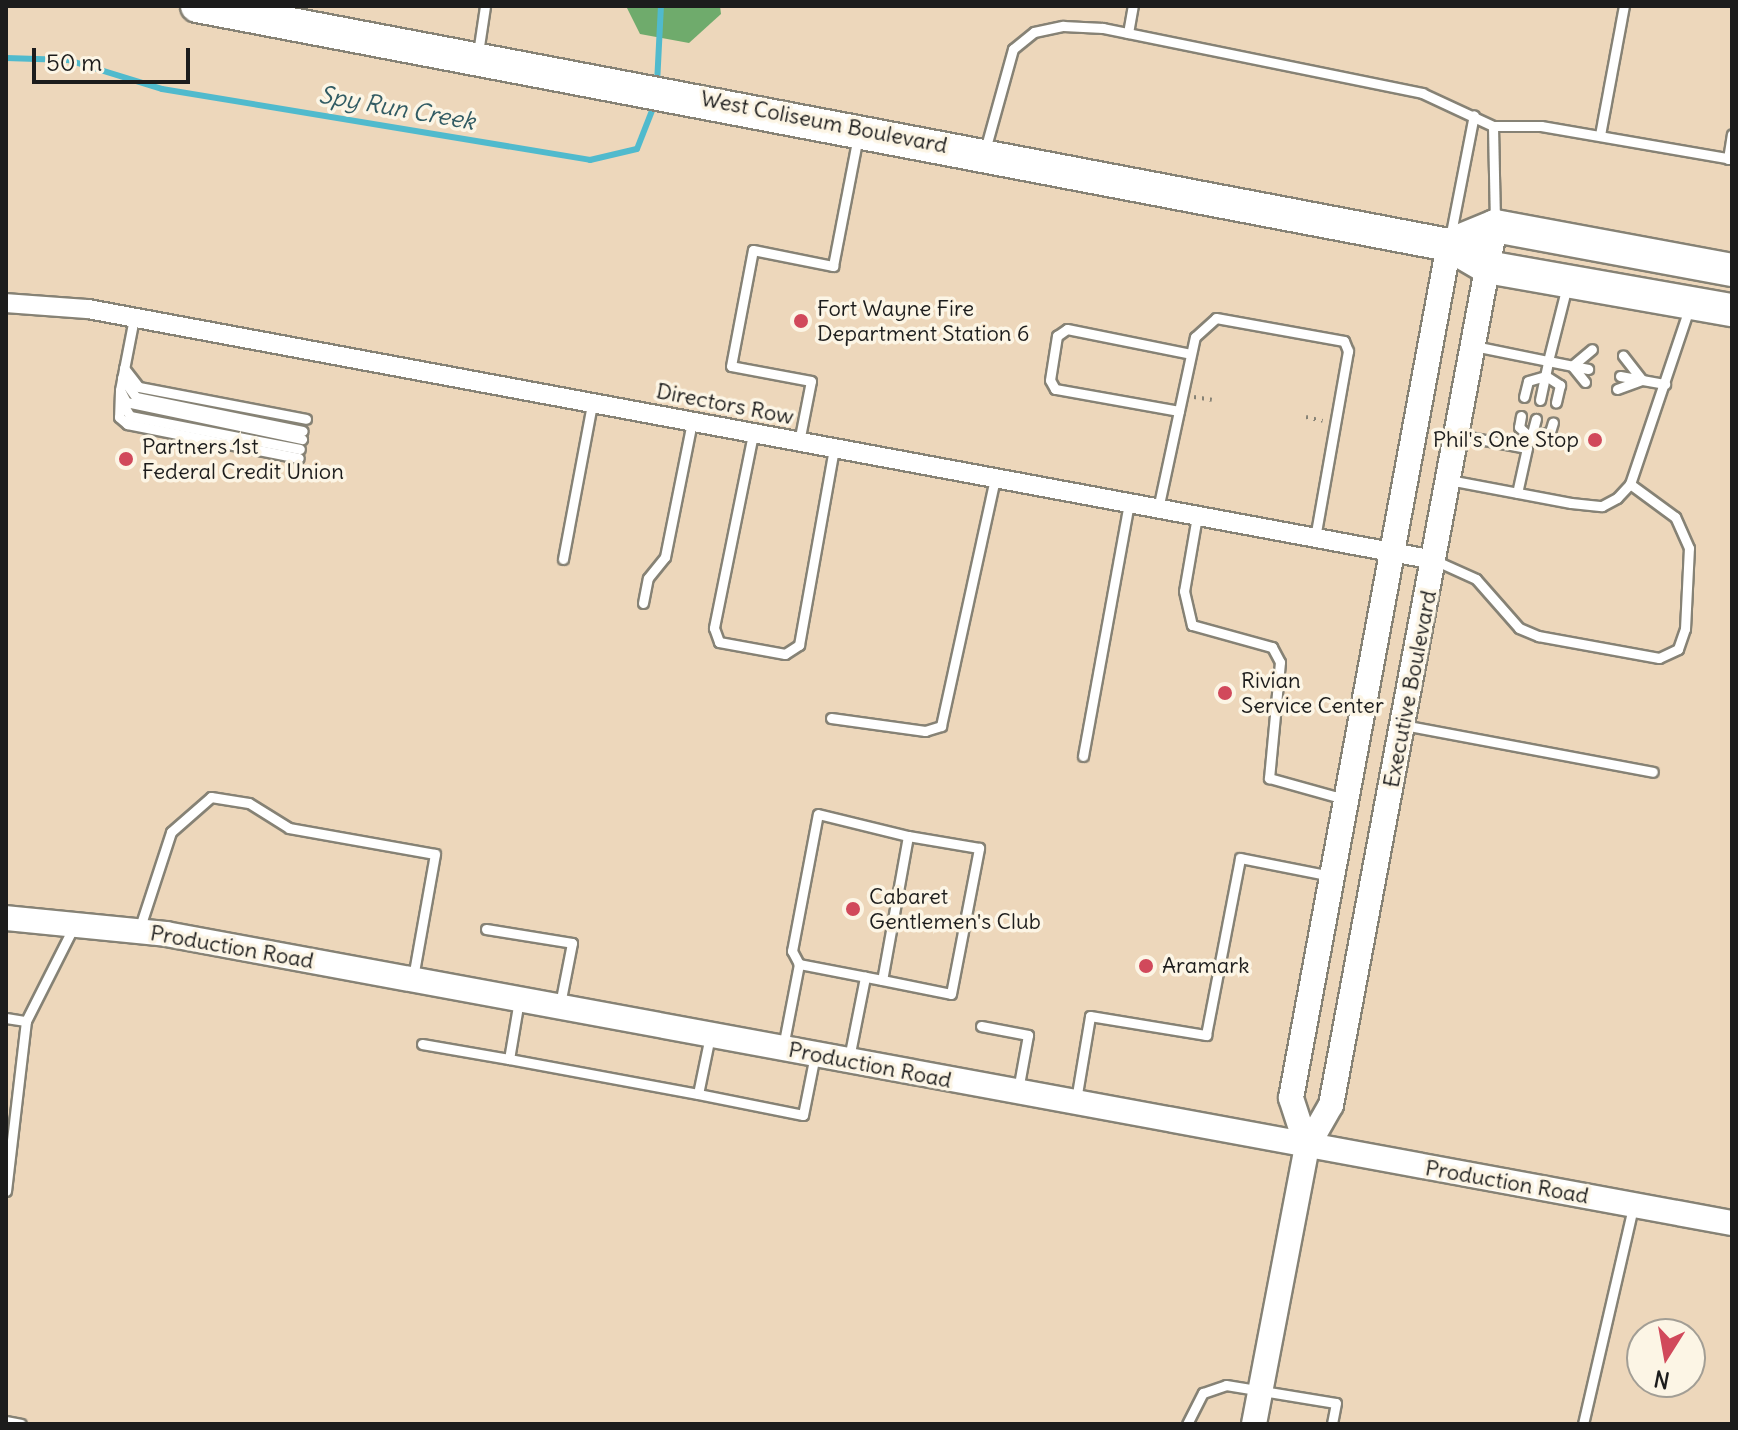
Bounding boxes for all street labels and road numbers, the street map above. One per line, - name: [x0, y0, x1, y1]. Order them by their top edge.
- street label: West Coliseum Boulevard: [698, 85, 950, 159]
- street label: Directors Row: [654, 378, 796, 430]
- street label: Executive Boulevard: [1378, 588, 1442, 790]
- street label: Production Road: [148, 920, 316, 974]
- street label: Production Road: [786, 1036, 954, 1094]
- street label: Production Road: [1423, 1155, 1591, 1209]

